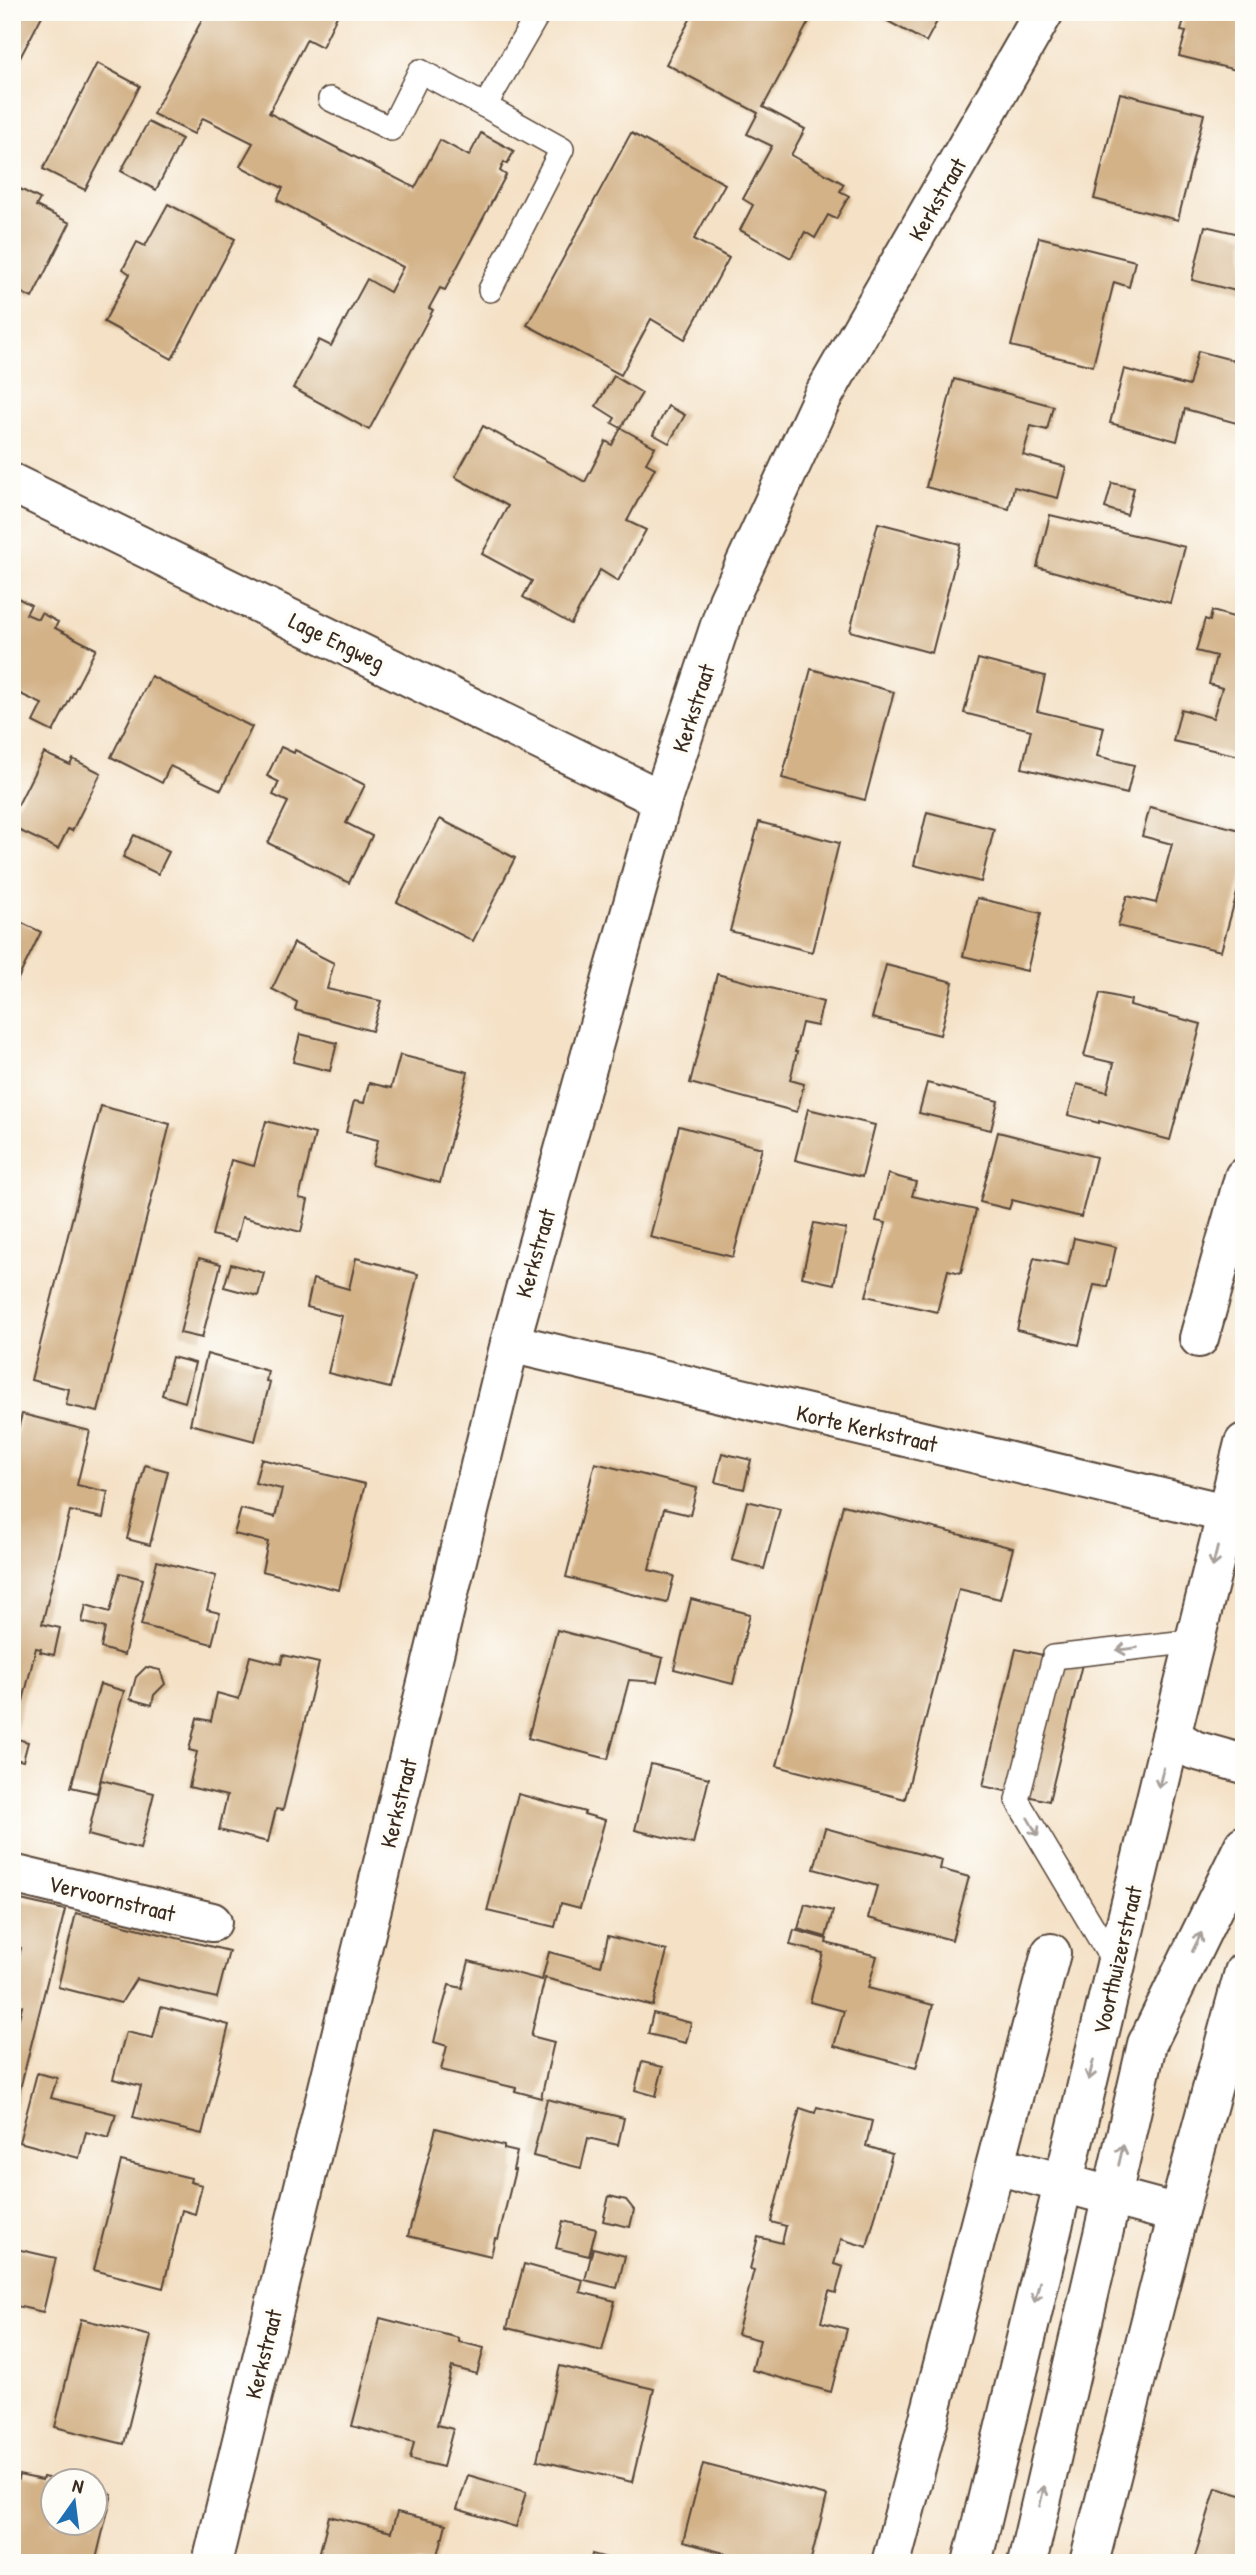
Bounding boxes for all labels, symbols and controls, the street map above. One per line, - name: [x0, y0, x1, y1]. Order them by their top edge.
- street label: Kerkstraat: [901, 151, 974, 246]
- street label: Lage Engweg: [284, 604, 390, 678]
- street label: Kerkstraat: [664, 659, 722, 756]
- street label: Kerkstraat: [508, 1204, 563, 1301]
- street label: Korte Kerkstraat: [794, 1397, 942, 1460]
- one-way arrow: [1208, 1545, 1221, 1568]
- one-way arrow: [1116, 1642, 1139, 1655]
- street label: Kerkstraat: [372, 1754, 424, 1851]
- one-way arrow: [1154, 1766, 1167, 1789]
- one-way arrow: [1026, 1816, 1040, 1836]
- street label: Vervoornstraat: [45, 1867, 180, 1929]
- street label: Voorthuizerstraat: [1085, 1882, 1149, 2037]
- one-way arrow: [1190, 1932, 1204, 1953]
- one-way arrow: [1084, 2059, 1097, 2081]
- one-way arrow: [1115, 2144, 1129, 2167]
- one-way arrow: [1030, 2280, 1044, 2303]
- street label: Kerkstraat: [237, 2305, 289, 2402]
- north arrow: [38, 2466, 108, 2536]
- text: N: [70, 2472, 86, 2499]
- one-way arrow: [1036, 2485, 1049, 2508]

